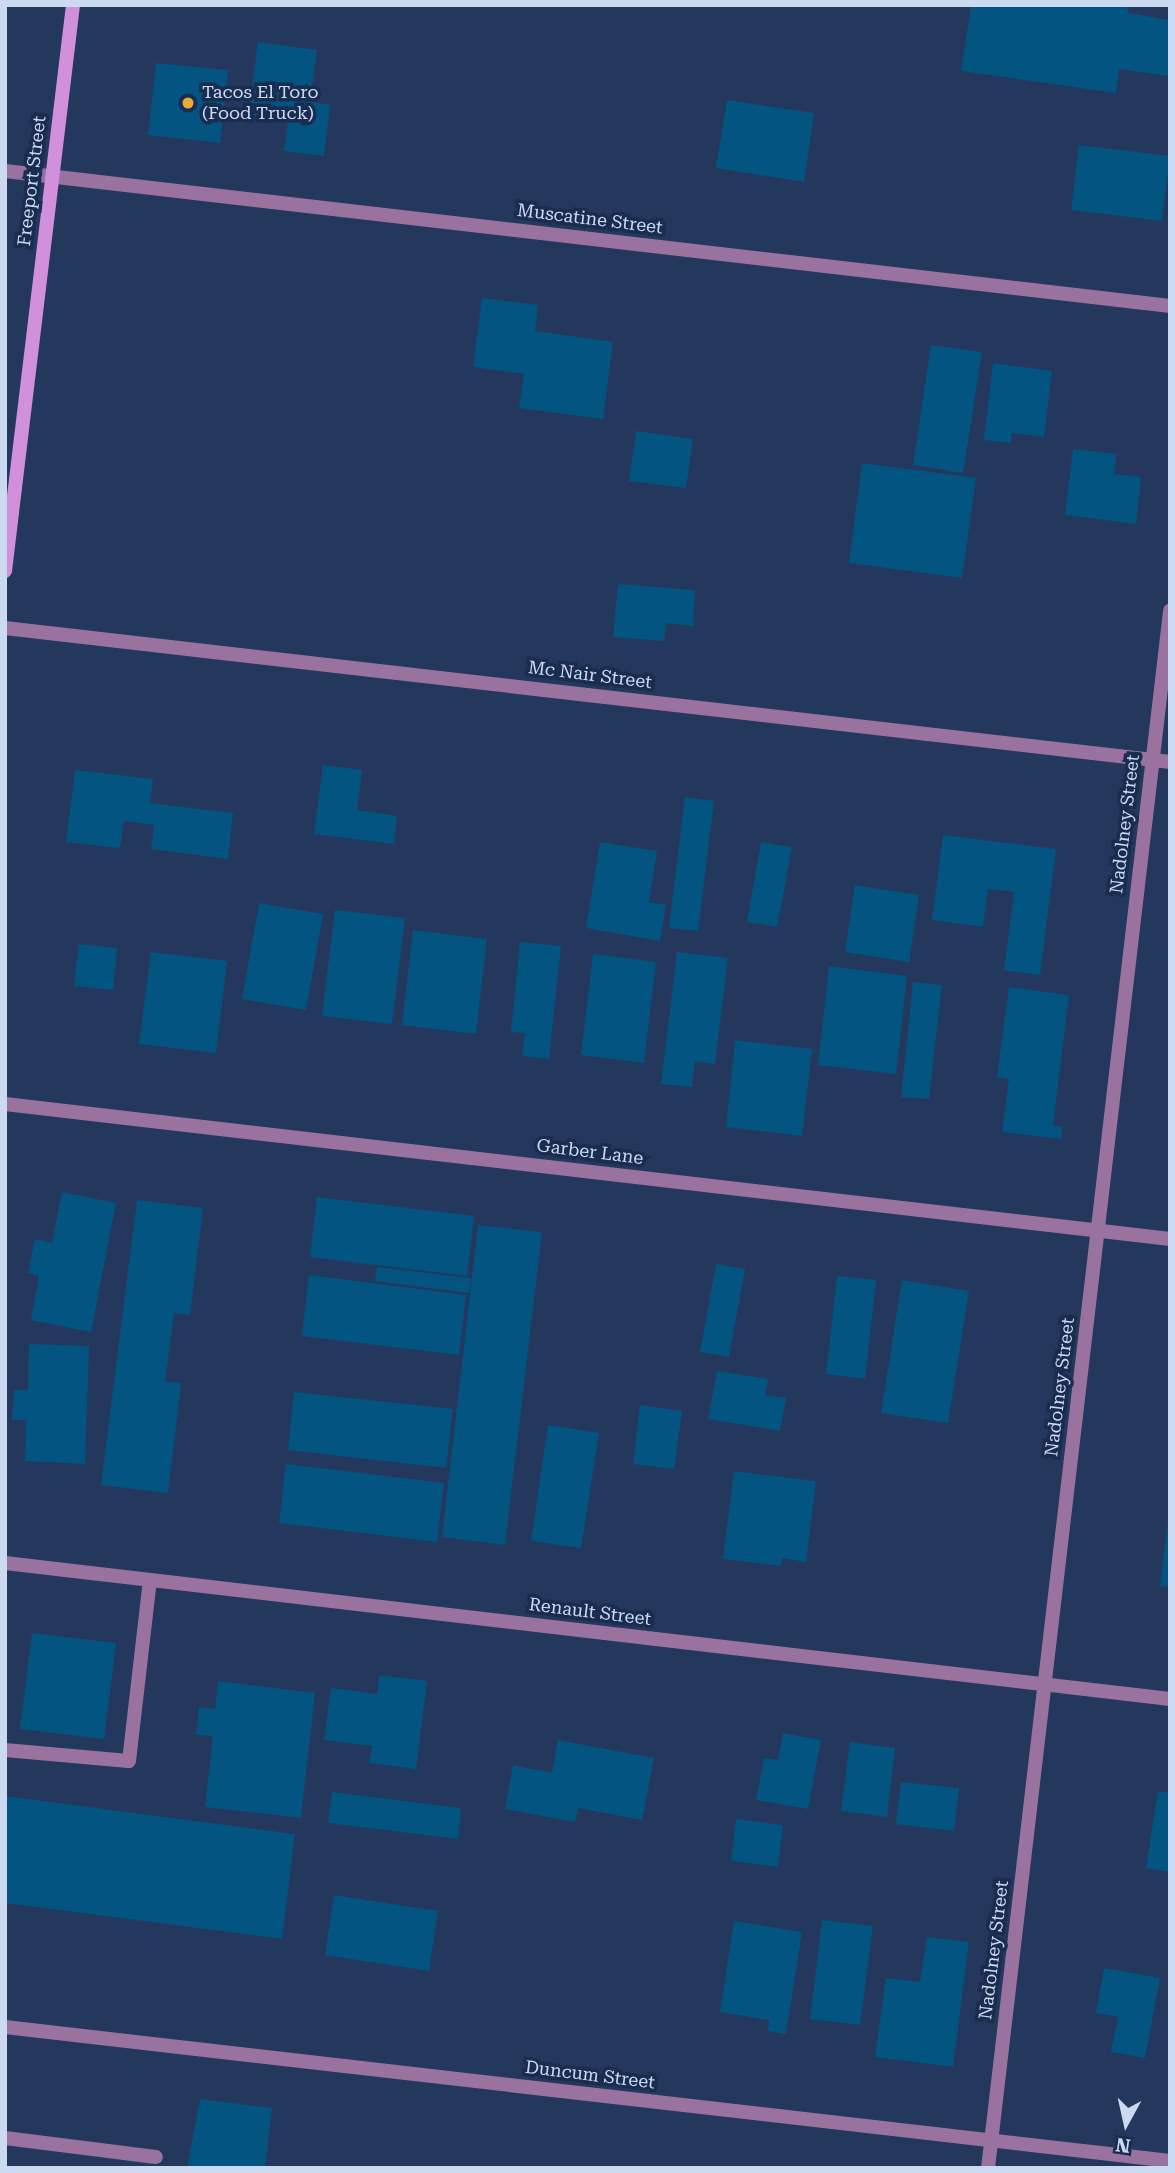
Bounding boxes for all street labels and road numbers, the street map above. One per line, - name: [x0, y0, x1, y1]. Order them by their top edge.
- street label: Freeport Street: [13, 115, 51, 247]
- street label: Muscatine Street: [516, 199, 664, 239]
- street label: Mc Nair Street: [527, 657, 653, 693]
- street label: Nadolney Street: [1106, 753, 1144, 895]
- street label: Garber Lane: [535, 1135, 645, 1169]
- street label: Nadolney Street: [1041, 1316, 1079, 1458]
- street label: Renault Street: [528, 1594, 652, 1630]
- street label: Nadolney Street: [975, 1879, 1013, 2021]
- street label: Duncum Street: [524, 2056, 656, 2094]

